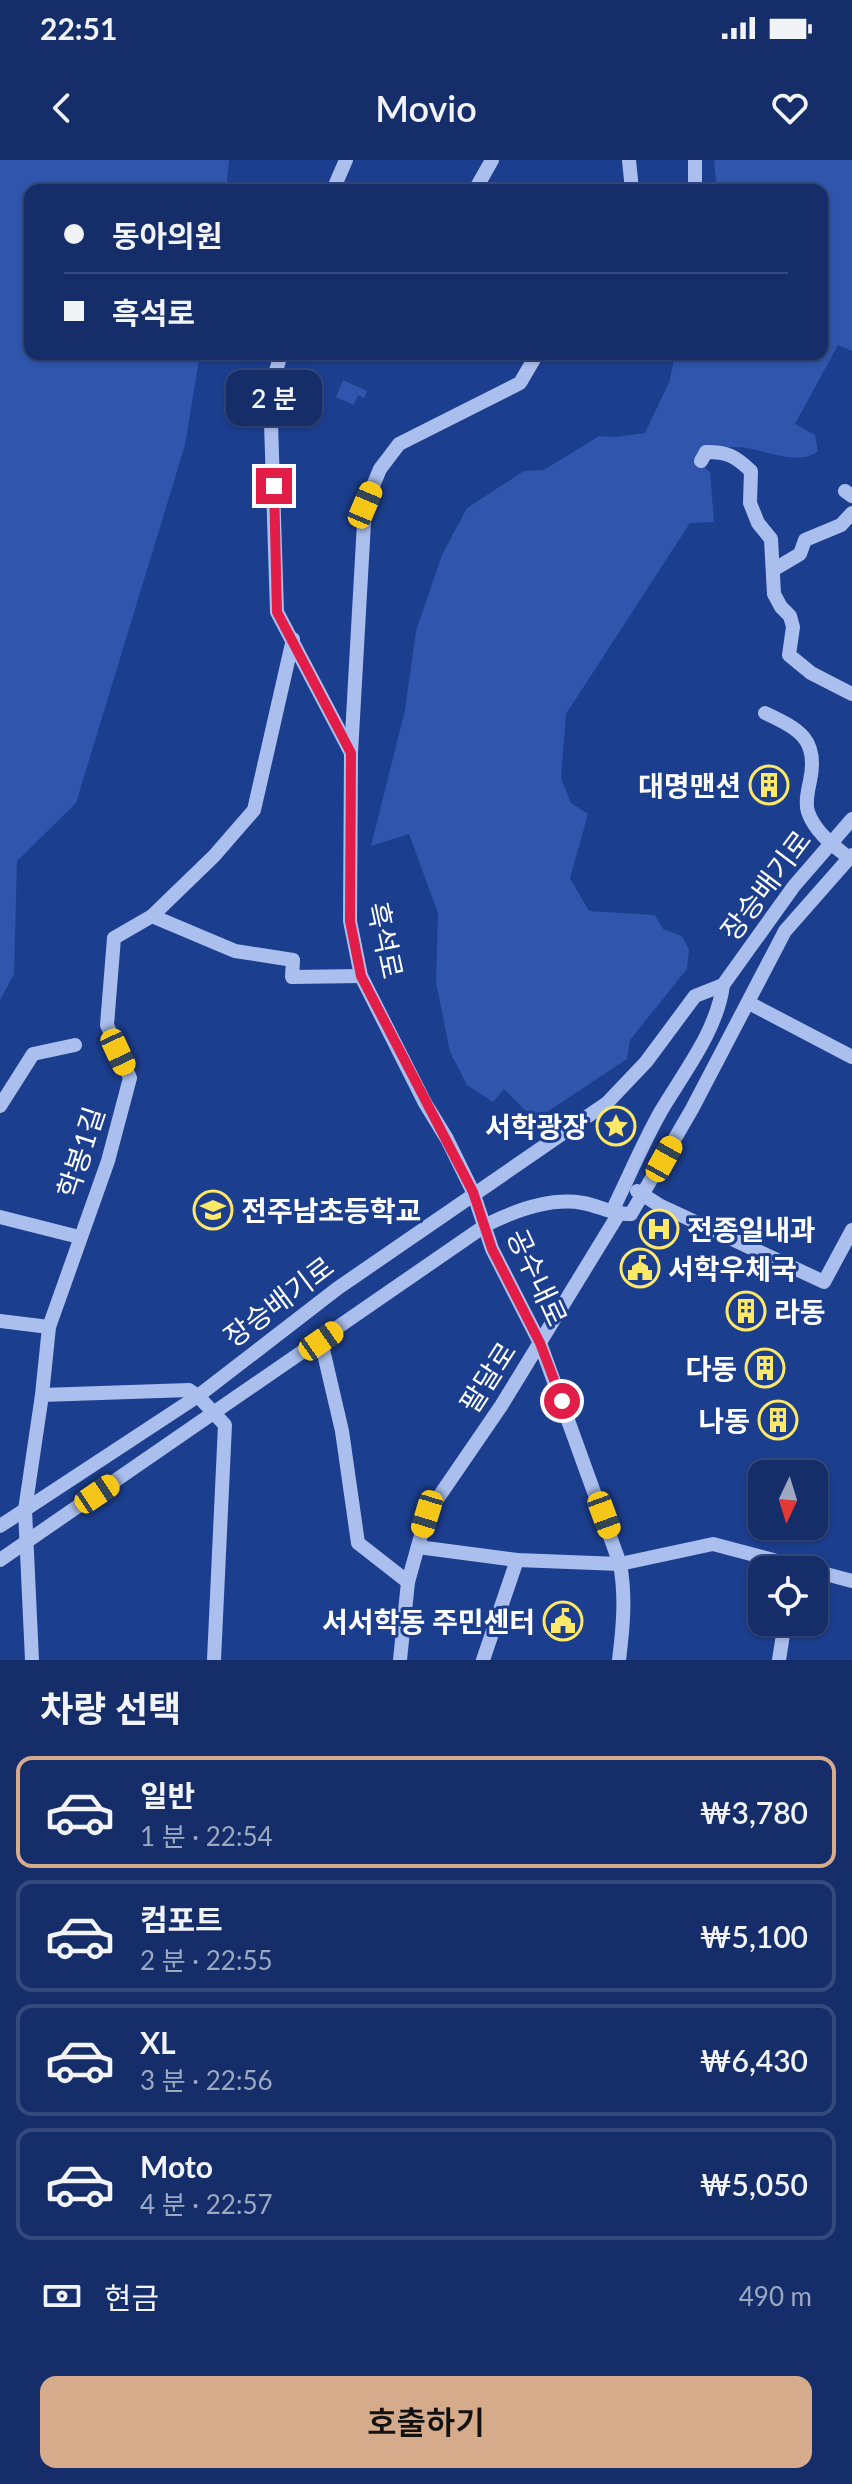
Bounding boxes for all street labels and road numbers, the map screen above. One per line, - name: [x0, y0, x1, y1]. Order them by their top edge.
- street label: 장승배기로: [713, 823, 817, 947]
- street label: 흑석로: [361, 899, 411, 981]
- street label: 학봉1길: [49, 1102, 111, 1202]
- street label: 공수내로: [501, 1223, 575, 1331]
- street label: 장승배기로: [216, 1249, 340, 1353]
- street label: 팔달로: [452, 1335, 522, 1419]

